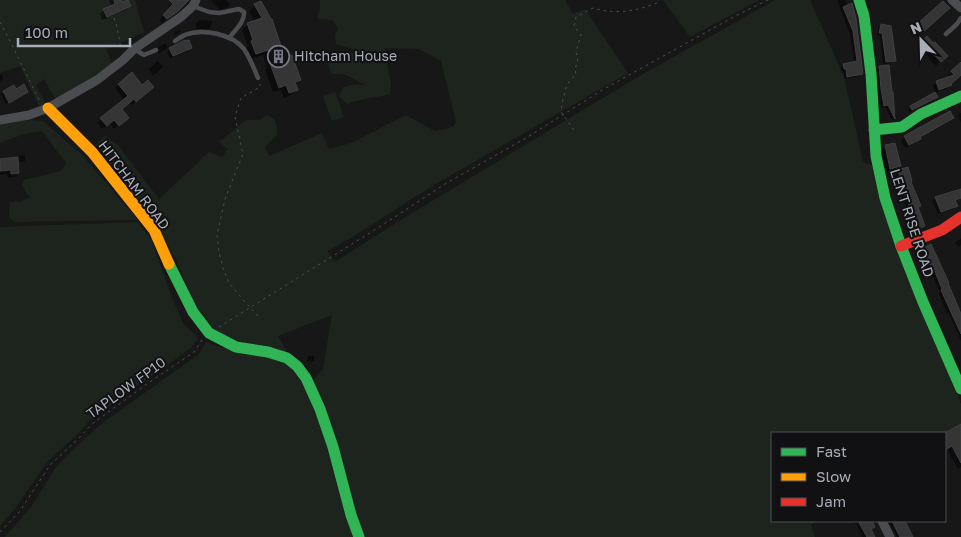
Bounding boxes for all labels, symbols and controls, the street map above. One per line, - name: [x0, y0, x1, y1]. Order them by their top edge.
- scale bar: [18, 15, 130, 47]
- north arrow: [896, 15, 946, 65]
- text: N: [908, 18, 924, 37]
- text: 100 m: [25, 23, 68, 41]
- building icon: Hitcham House: [266, 44, 290, 68]
- place label: Hitcham House: [294, 47, 397, 64]
- street label: HITCHAM ROAD: [95, 137, 173, 233]
- street label: LENT RISE ROAD: [887, 166, 938, 279]
- street label: TAPLOW FP10: [83, 353, 169, 422]
- legend: [771, 432, 946, 522]
- text: Fast: [816, 442, 847, 460]
- text: Slow: [816, 467, 851, 485]
- text: Jam: [816, 492, 846, 510]

